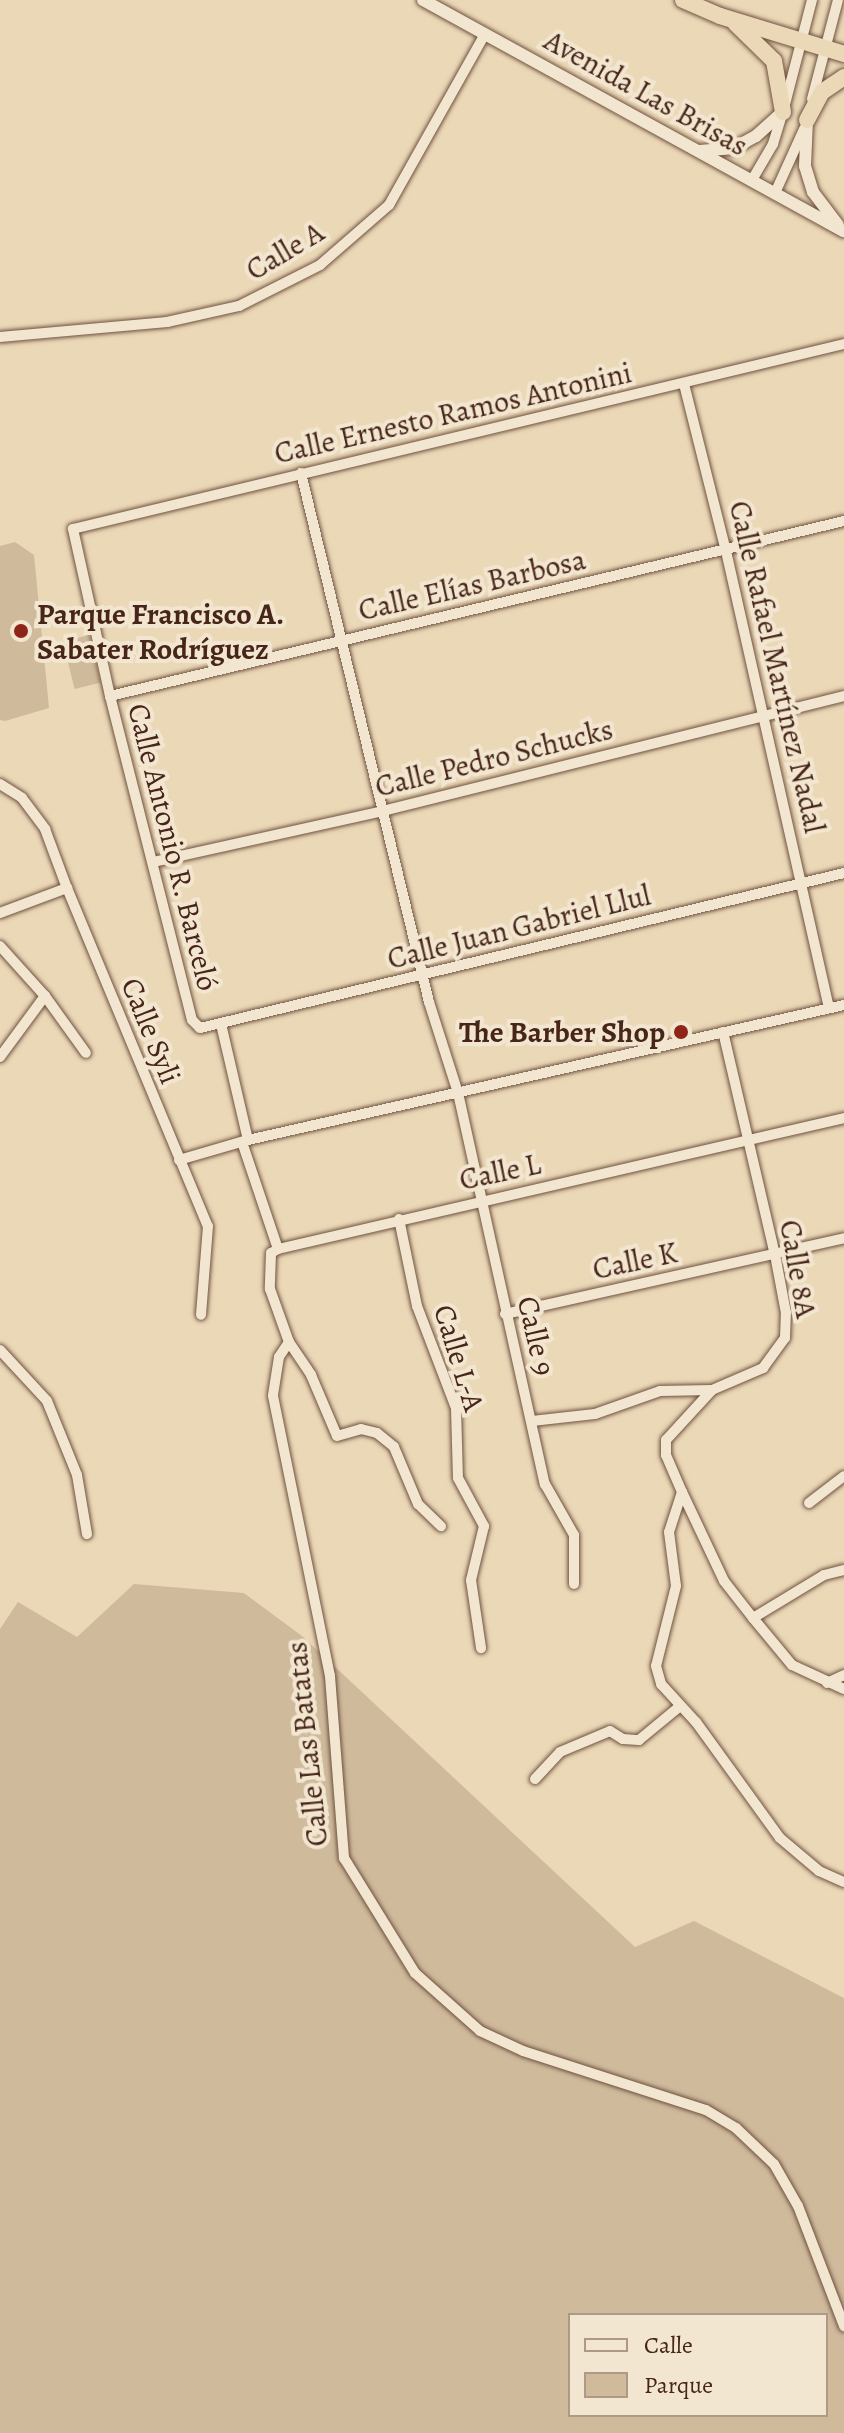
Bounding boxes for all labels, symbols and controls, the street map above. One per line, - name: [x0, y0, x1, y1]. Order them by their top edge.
- street label: Avenida Las Brisas: [538, 22, 754, 164]
- street label: Calle A: [240, 214, 330, 288]
- street label: Calle Ernesto Ramos Antonini: [271, 354, 635, 472]
- street label: Calle Rafael Martínez Nadal: [721, 497, 833, 837]
- street label: Calle Elías Barbosa: [355, 541, 589, 629]
- place label: Parque Francisco A. Sabater Rodríguez: [37, 596, 284, 666]
- marker: Parque Francisco A. Sabater Rodríguez: [12, 622, 30, 640]
- street label: Calle Antonio R. Barceló: [120, 699, 226, 995]
- street label: Calle Pedro Schucks: [371, 711, 617, 805]
- street label: Calle Juan Gabriel Llul: [384, 877, 654, 977]
- street label: Calle Syli: [113, 973, 189, 1089]
- place label: The Barber Shop: [459, 1014, 665, 1050]
- marker: The Barber Shop: [672, 1023, 690, 1041]
- street label: Calle L: [456, 1146, 544, 1198]
- street label: Calle 8A: [772, 1217, 824, 1321]
- street label: Calle K: [589, 1234, 681, 1288]
- street label: Calle 9: [509, 1293, 563, 1379]
- street label: Calle L-A: [426, 1300, 492, 1416]
- street label: Calle Las Batatas: [278, 1640, 336, 1848]
- legend: [568, 2313, 828, 2417]
- text: Calle: [644, 2329, 693, 2361]
- text: Parque: [644, 2369, 713, 2401]

